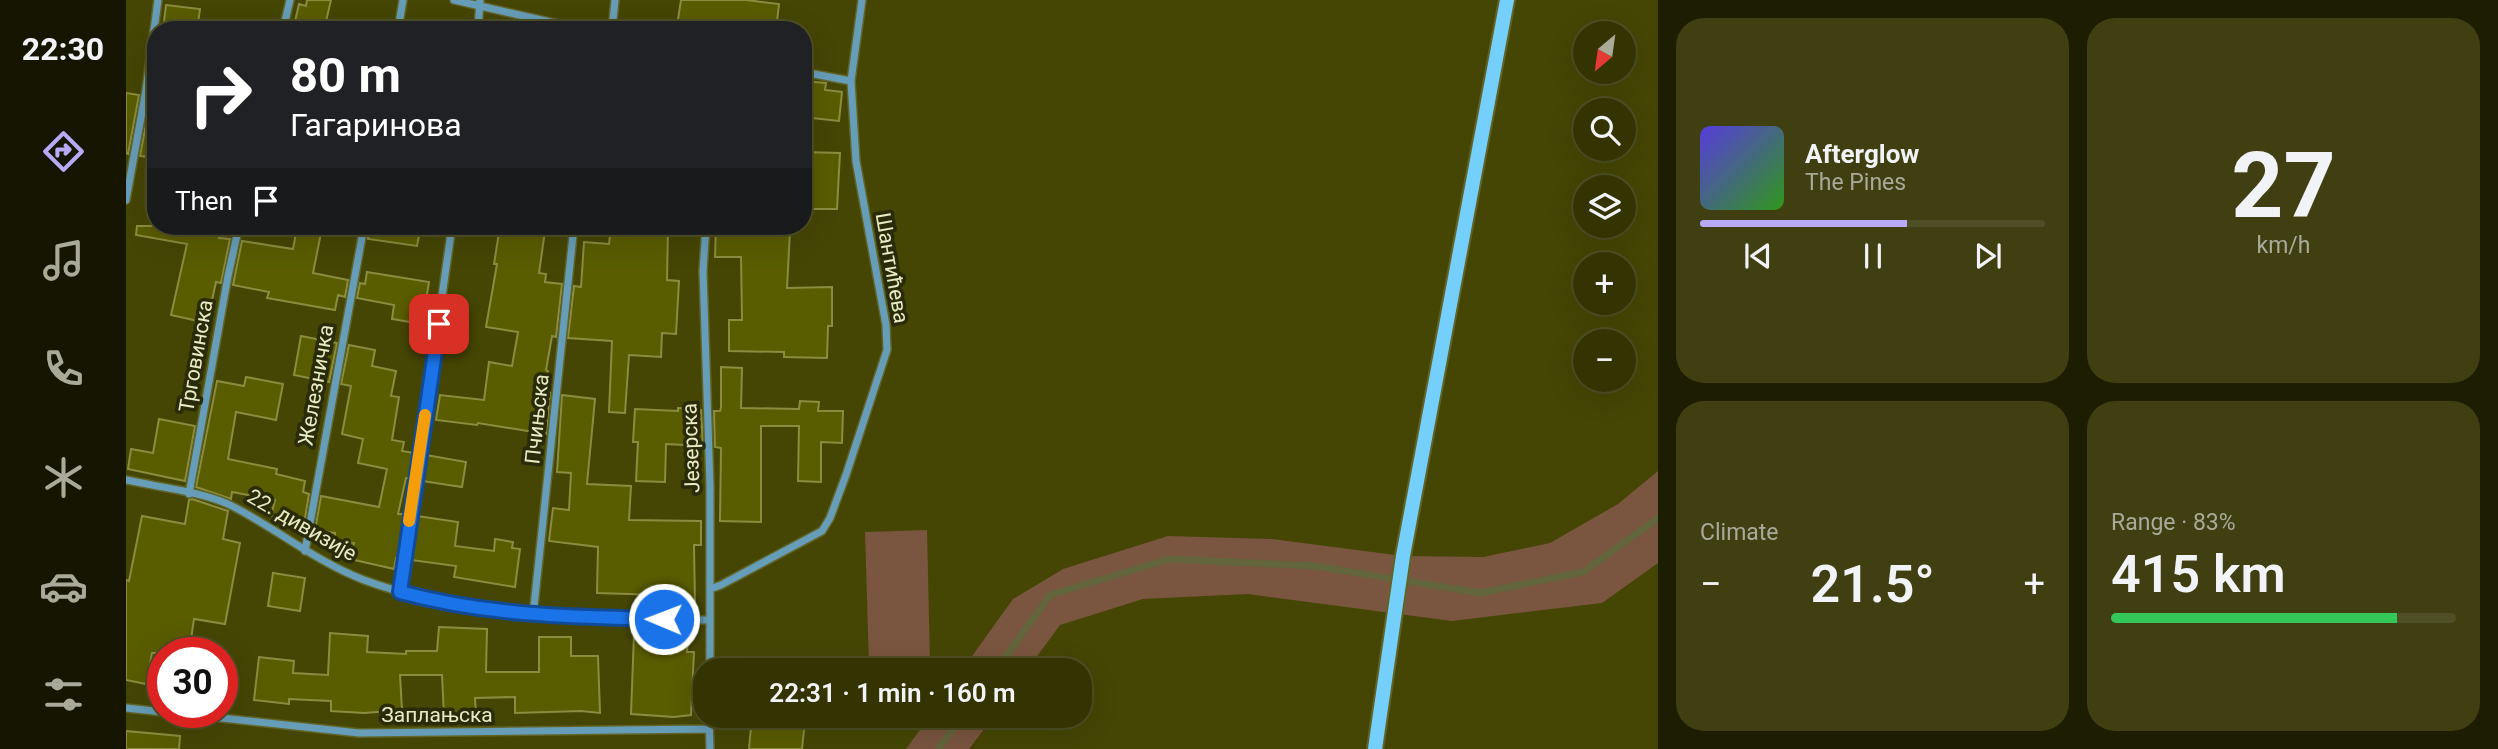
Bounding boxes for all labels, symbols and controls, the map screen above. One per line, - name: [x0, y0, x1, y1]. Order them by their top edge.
- north arrow: [1573, 21, 1636, 84]
- map controls: [1573, 21, 1636, 392]
- text: 22:30: [22, 30, 104, 68]
- text: 80 m: [290, 47, 401, 104]
- icon: right: [175, 49, 266, 140]
- button: search: [1573, 98, 1636, 161]
- text: Гагаринова: [290, 106, 462, 144]
- icon: directions: [39, 127, 88, 176]
- text: 27: [2231, 133, 2336, 239]
- text: Afterglow: [1805, 139, 1919, 169]
- text: The Pines: [1805, 169, 1906, 196]
- button: layers: [1573, 175, 1636, 238]
- icon: arrive: [247, 182, 285, 220]
- text: Then: [175, 186, 233, 216]
- street label: Шантићева: [870, 211, 914, 325]
- text: km/h: [2257, 232, 2311, 259]
- icon: music: [39, 236, 88, 285]
- icon: previous: [1739, 237, 1777, 275]
- icon: pause: [1854, 237, 1892, 275]
- icon: next: [1969, 237, 2007, 275]
- button: +: [1573, 252, 1636, 315]
- pin: [409, 294, 469, 354]
- street label: Трговинска: [174, 298, 218, 414]
- icon: arrive: [420, 305, 458, 343]
- street label: Железничка: [294, 323, 338, 447]
- button: −: [1573, 329, 1636, 392]
- icon: phone: [39, 344, 88, 393]
- street label: Пчињска: [520, 373, 554, 465]
- street label: Језерска: [677, 403, 705, 493]
- icon: climate: [39, 453, 88, 502]
- street label: 22. дивизије: [243, 484, 361, 566]
- text: Range · 83%: [2111, 509, 2236, 536]
- text: Climate: [1700, 519, 1779, 546]
- text: 415 km: [2111, 544, 2286, 605]
- text: 21.5°: [1811, 554, 1935, 615]
- icon: car: [39, 562, 88, 611]
- text: −: [1700, 562, 1722, 606]
- text: +: [2023, 562, 2045, 606]
- position arrow: [627, 582, 701, 656]
- speed limit sign: 30: [147, 637, 238, 728]
- icon: filters: [39, 670, 88, 719]
- text: 22:31 · 1 min · 160 m: [769, 678, 1016, 708]
- street label: Заплањска: [381, 703, 493, 727]

